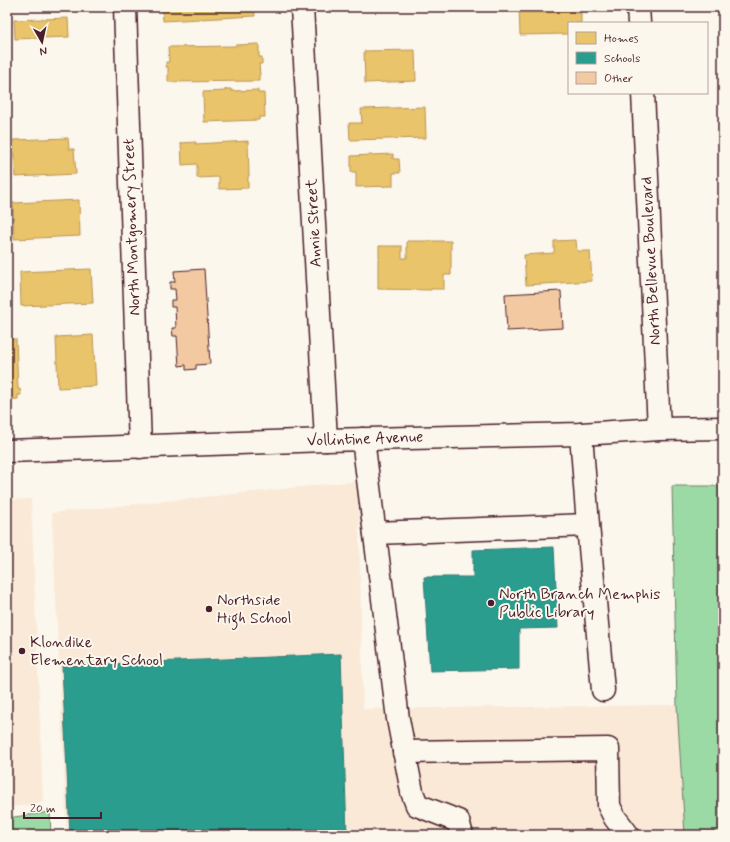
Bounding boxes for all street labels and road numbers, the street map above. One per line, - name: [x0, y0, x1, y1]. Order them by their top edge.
- street label: North Montgomery Street: [118, 138, 146, 316]
- street label: North Bellevue Boulevard: [636, 176, 666, 346]
- street label: Annie Street: [301, 177, 327, 268]
- street label: Vollintine Avenue: [306, 426, 424, 452]

